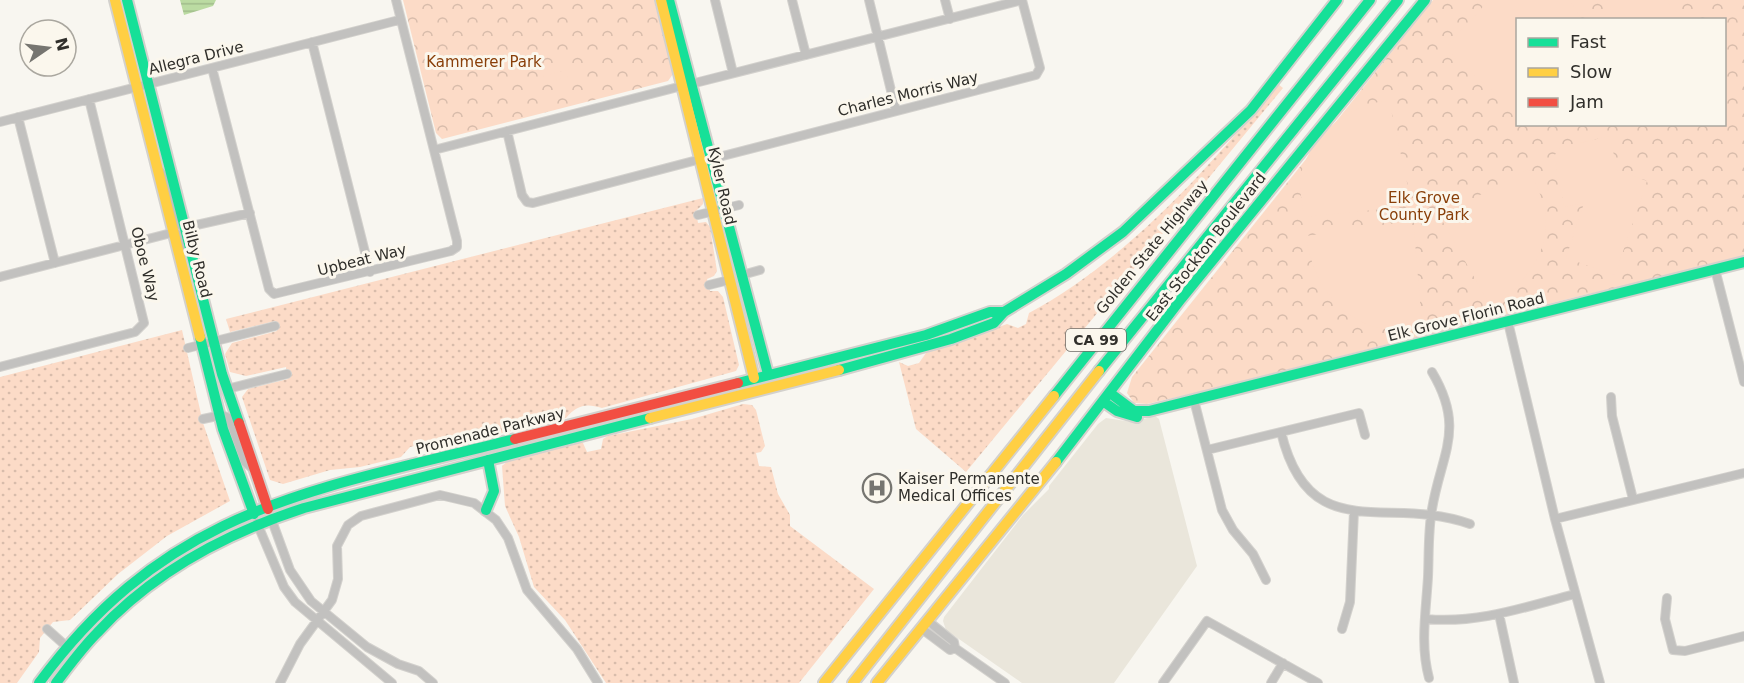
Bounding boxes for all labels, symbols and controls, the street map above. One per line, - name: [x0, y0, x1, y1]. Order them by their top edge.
- north arrow: [18, 18, 78, 78]
- legend: [1516, 18, 1726, 126]
- text: Fast: [1570, 31, 1606, 52]
- text: N: [51, 36, 73, 53]
- street label: Allegra Drive: [147, 37, 245, 79]
- park label: Kammerer Park: [426, 53, 542, 71]
- text: Slow: [1570, 61, 1612, 82]
- street label: Charles Morris Way: [836, 68, 980, 120]
- text: Jam: [1569, 91, 1604, 112]
- street label: Kyler Road: [704, 145, 740, 227]
- street label: East Stockton Boulevard: [1142, 169, 1270, 325]
- street label: Golden State Highway: [1092, 176, 1212, 318]
- park label: Elk Grove County Park: [1379, 189, 1470, 224]
- street label: Bilby Road: [179, 218, 215, 300]
- street label: Oboe Way: [127, 225, 163, 303]
- street label: Upbeat Way: [316, 240, 408, 280]
- street label: Elk Grove Florin Road: [1386, 289, 1546, 345]
- road number: CA 99: [1066, 329, 1126, 351]
- street label: Promenade Parkway: [414, 404, 566, 458]
- place label: Kaiser Permanente Medical Offices: [898, 470, 1040, 505]
- hospital icon: Kaiser Permanente Medical Offices: [861, 472, 893, 504]

